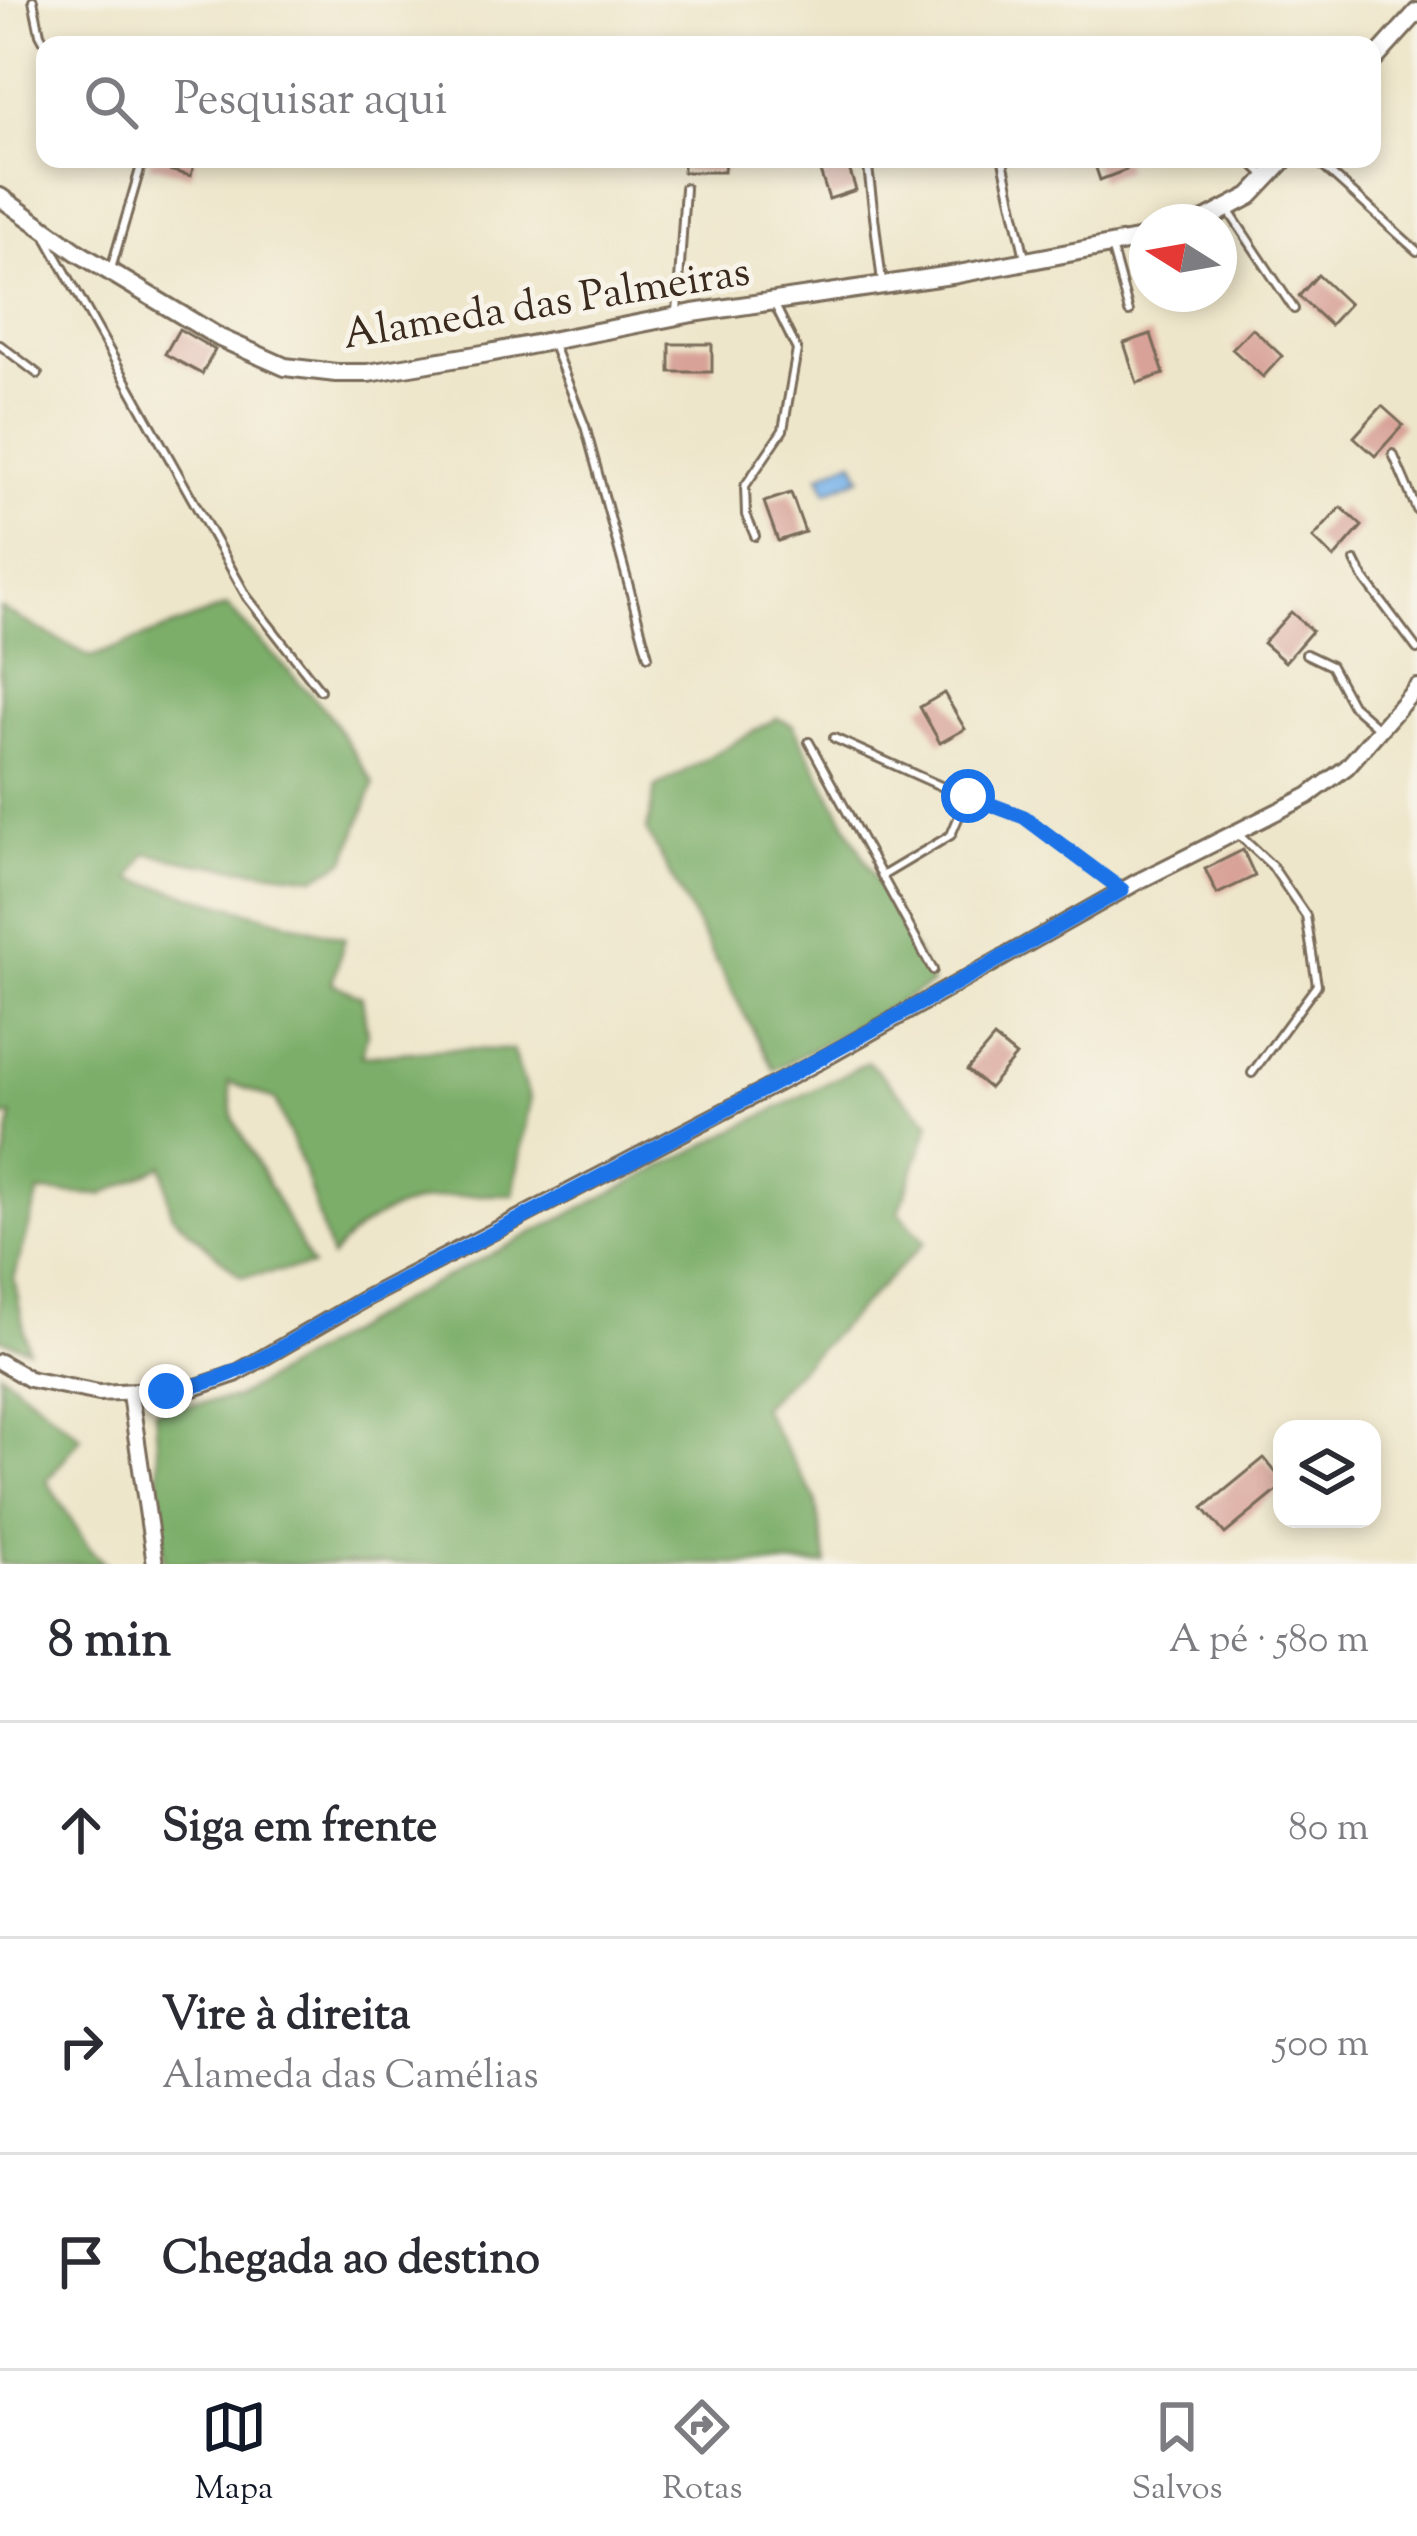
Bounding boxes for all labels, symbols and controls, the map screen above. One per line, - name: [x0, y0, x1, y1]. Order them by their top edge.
- search box: [36, 36, 1381, 168]
- icon: search: [78, 69, 144, 135]
- text: Pesquisar aqui: [174, 70, 447, 135]
- north arrow: [1129, 204, 1237, 312]
- street label: Alameda das Palmeiras: [339, 244, 754, 368]
- route start: [941, 769, 995, 823]
- route end: [139, 1364, 193, 1418]
- map controls: [1273, 1420, 1381, 1528]
- button: layers: [1273, 1420, 1381, 1528]
- text: 8 min: [48, 1606, 171, 1679]
- text: A pé · 580 m: [1169, 1614, 1369, 1670]
- icon: ahead: [48, 1797, 114, 1863]
- text: Siga em frente: [162, 1797, 437, 1862]
- text: 80 m: [1288, 1802, 1369, 1858]
- text: Vire à direita: [162, 1985, 411, 2050]
- icon: right: [48, 2013, 114, 2079]
- text: 500 m: [1274, 2018, 1369, 2074]
- text: Alameda das Camélias: [162, 2050, 539, 2106]
- icon: arrive: [48, 2229, 114, 2295]
- text: Chegada ao destino: [162, 2229, 540, 2294]
- tab: Mapa: [195, 2394, 273, 2514]
- tab: Rotas: [662, 2394, 742, 2514]
- tab: Salvos: [1131, 2394, 1222, 2514]

